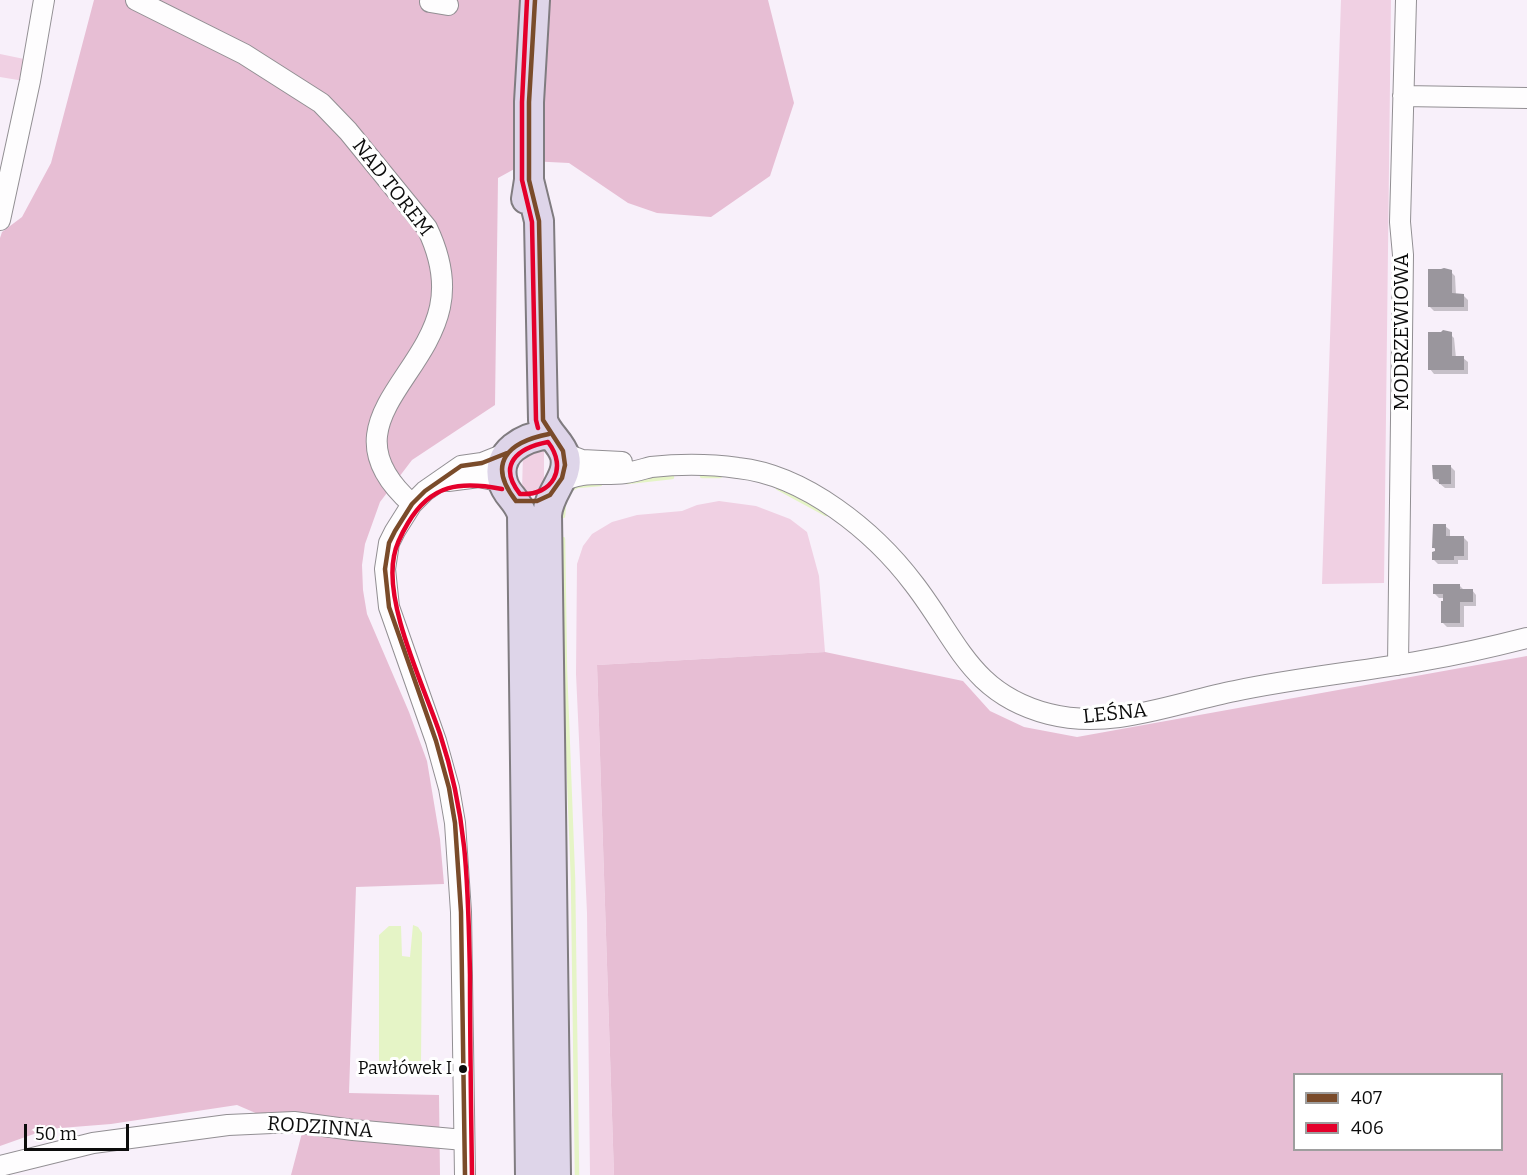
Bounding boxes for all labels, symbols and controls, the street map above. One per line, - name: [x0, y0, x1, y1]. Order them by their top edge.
- street label: NAD TOREM: [347, 135, 437, 241]
- street label: MODRZEWIOWA: [1390, 253, 1414, 411]
- street label: LEŚNA: [1082, 699, 1148, 729]
- place label: Pawłówek I: [358, 1058, 452, 1080]
- marker: Pawłówek I: [457, 1063, 469, 1075]
- legend: [1293, 1073, 1503, 1151]
- text: 407: [1351, 1087, 1382, 1109]
- scale bar: [27, 1112, 132, 1150]
- street label: RODZINNA: [266, 1112, 374, 1144]
- text: 406: [1351, 1117, 1384, 1139]
- text: 50 m: [35, 1123, 77, 1145]

